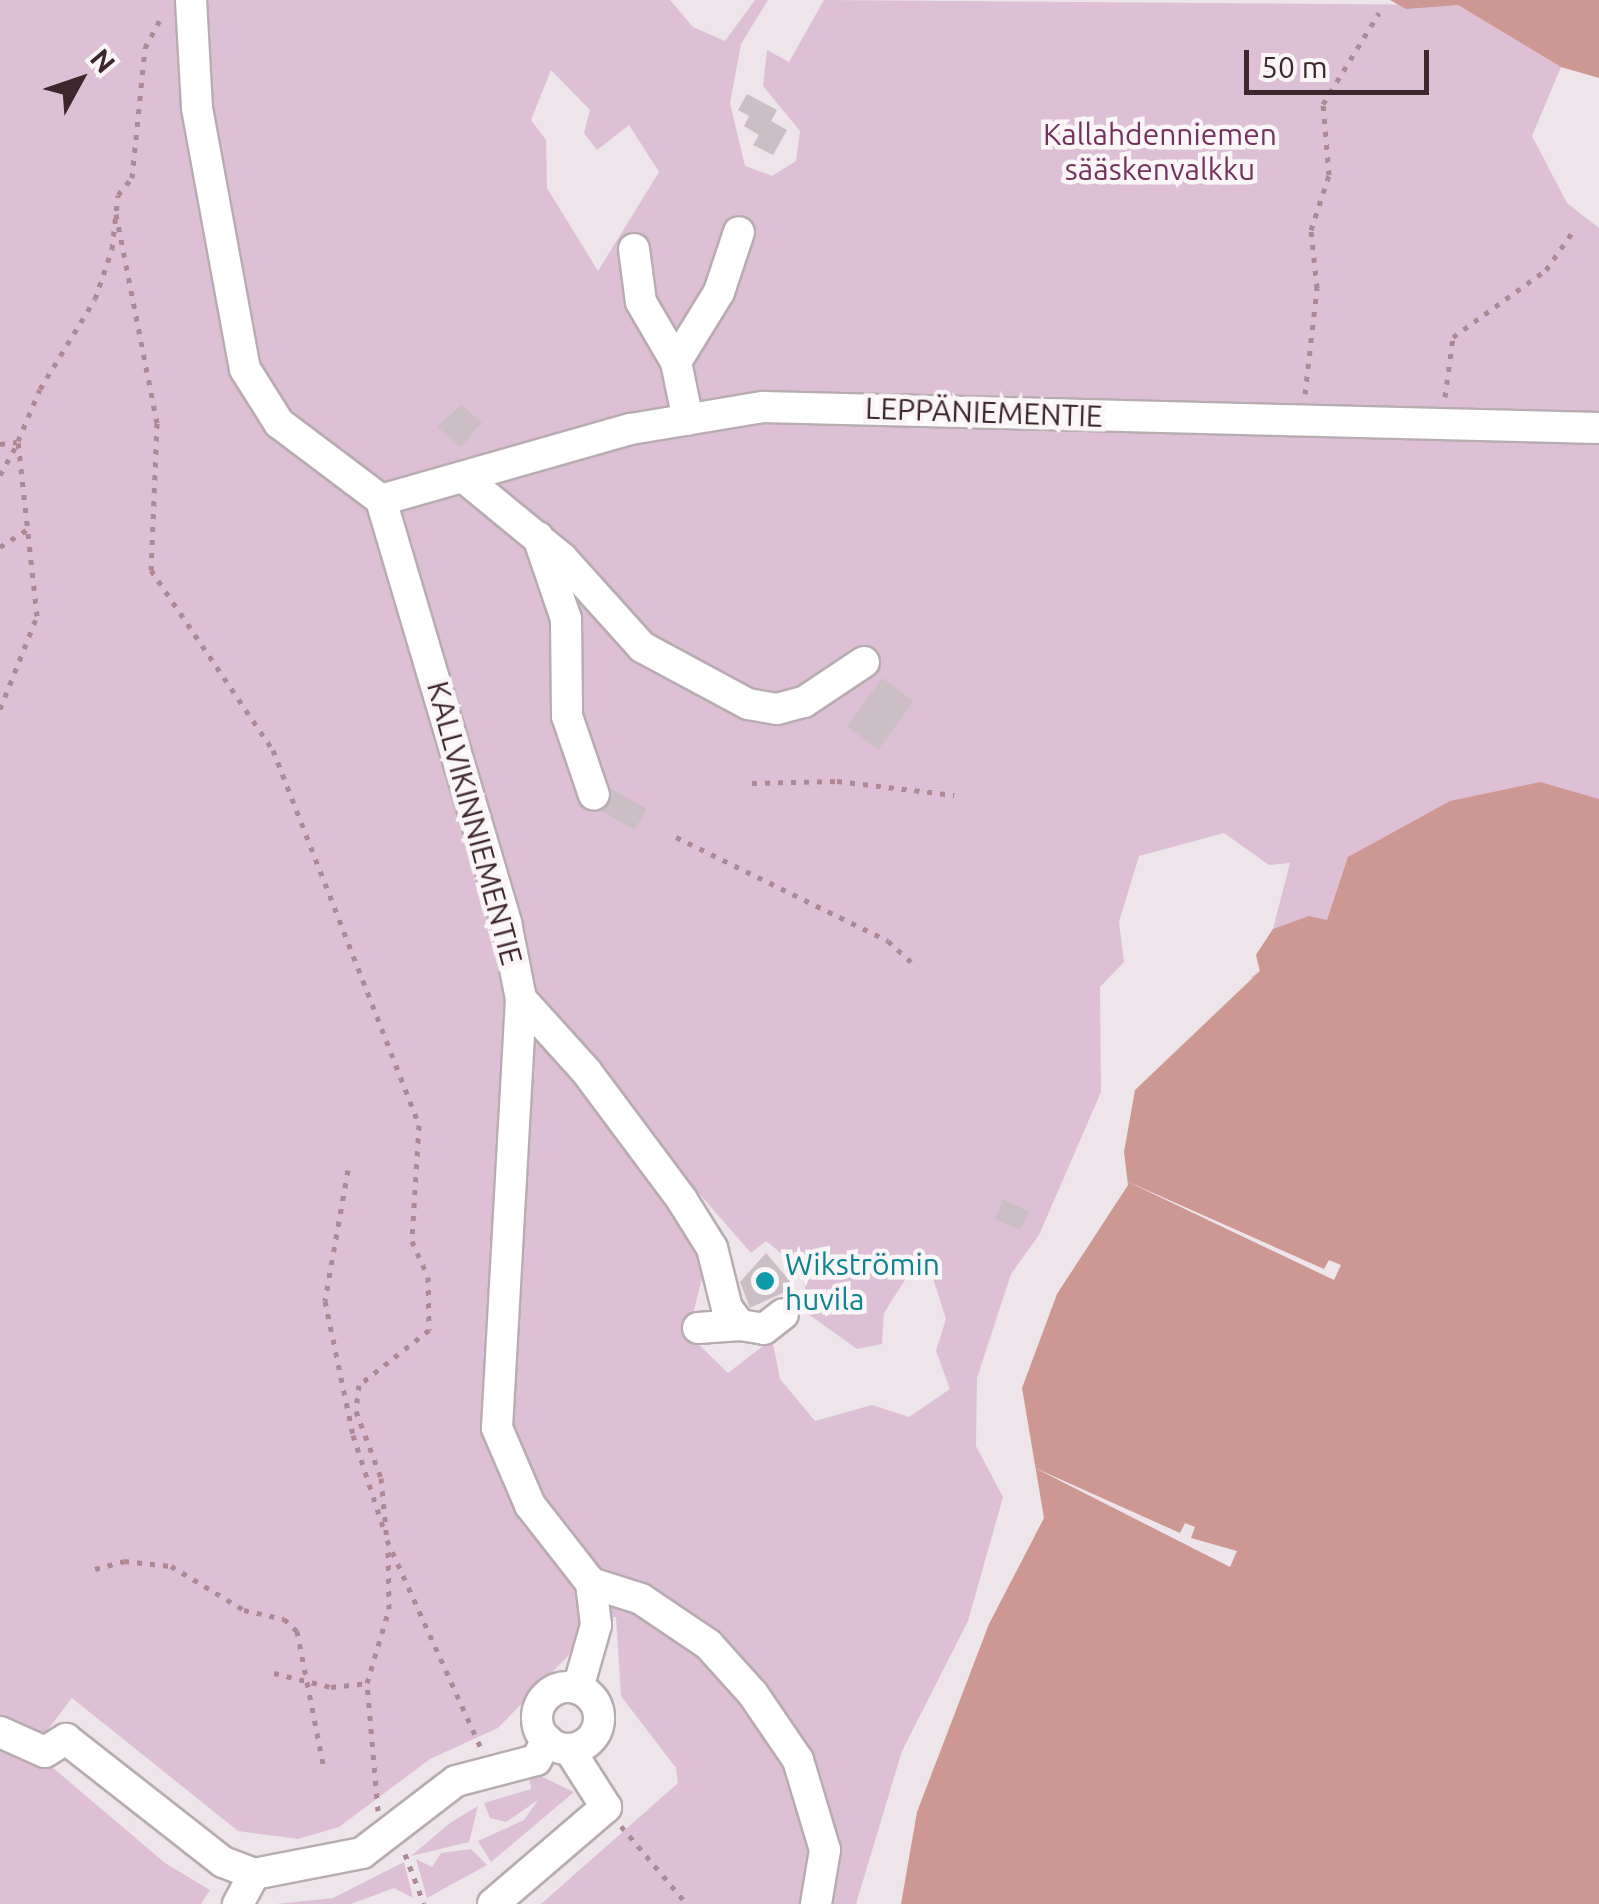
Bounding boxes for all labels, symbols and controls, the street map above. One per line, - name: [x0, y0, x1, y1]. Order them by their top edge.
- north arrow: [30, 30, 130, 130]
- scale bar: [1249, 30, 1434, 92]
- text: N: [85, 42, 122, 78]
- text: 50 m: [1261, 50, 1328, 84]
- park label: Kallahdenniemen sääskenvalkku: [1043, 116, 1277, 186]
- street label: LEPPÄNIEMENTIE: [865, 390, 1103, 434]
- street label: KALLVIKINNIEMENTIE: [420, 677, 530, 969]
- place label: Wikströmin huvila: [785, 1246, 940, 1316]
- marker: Wikströmin huvila: [754, 1270, 776, 1292]

